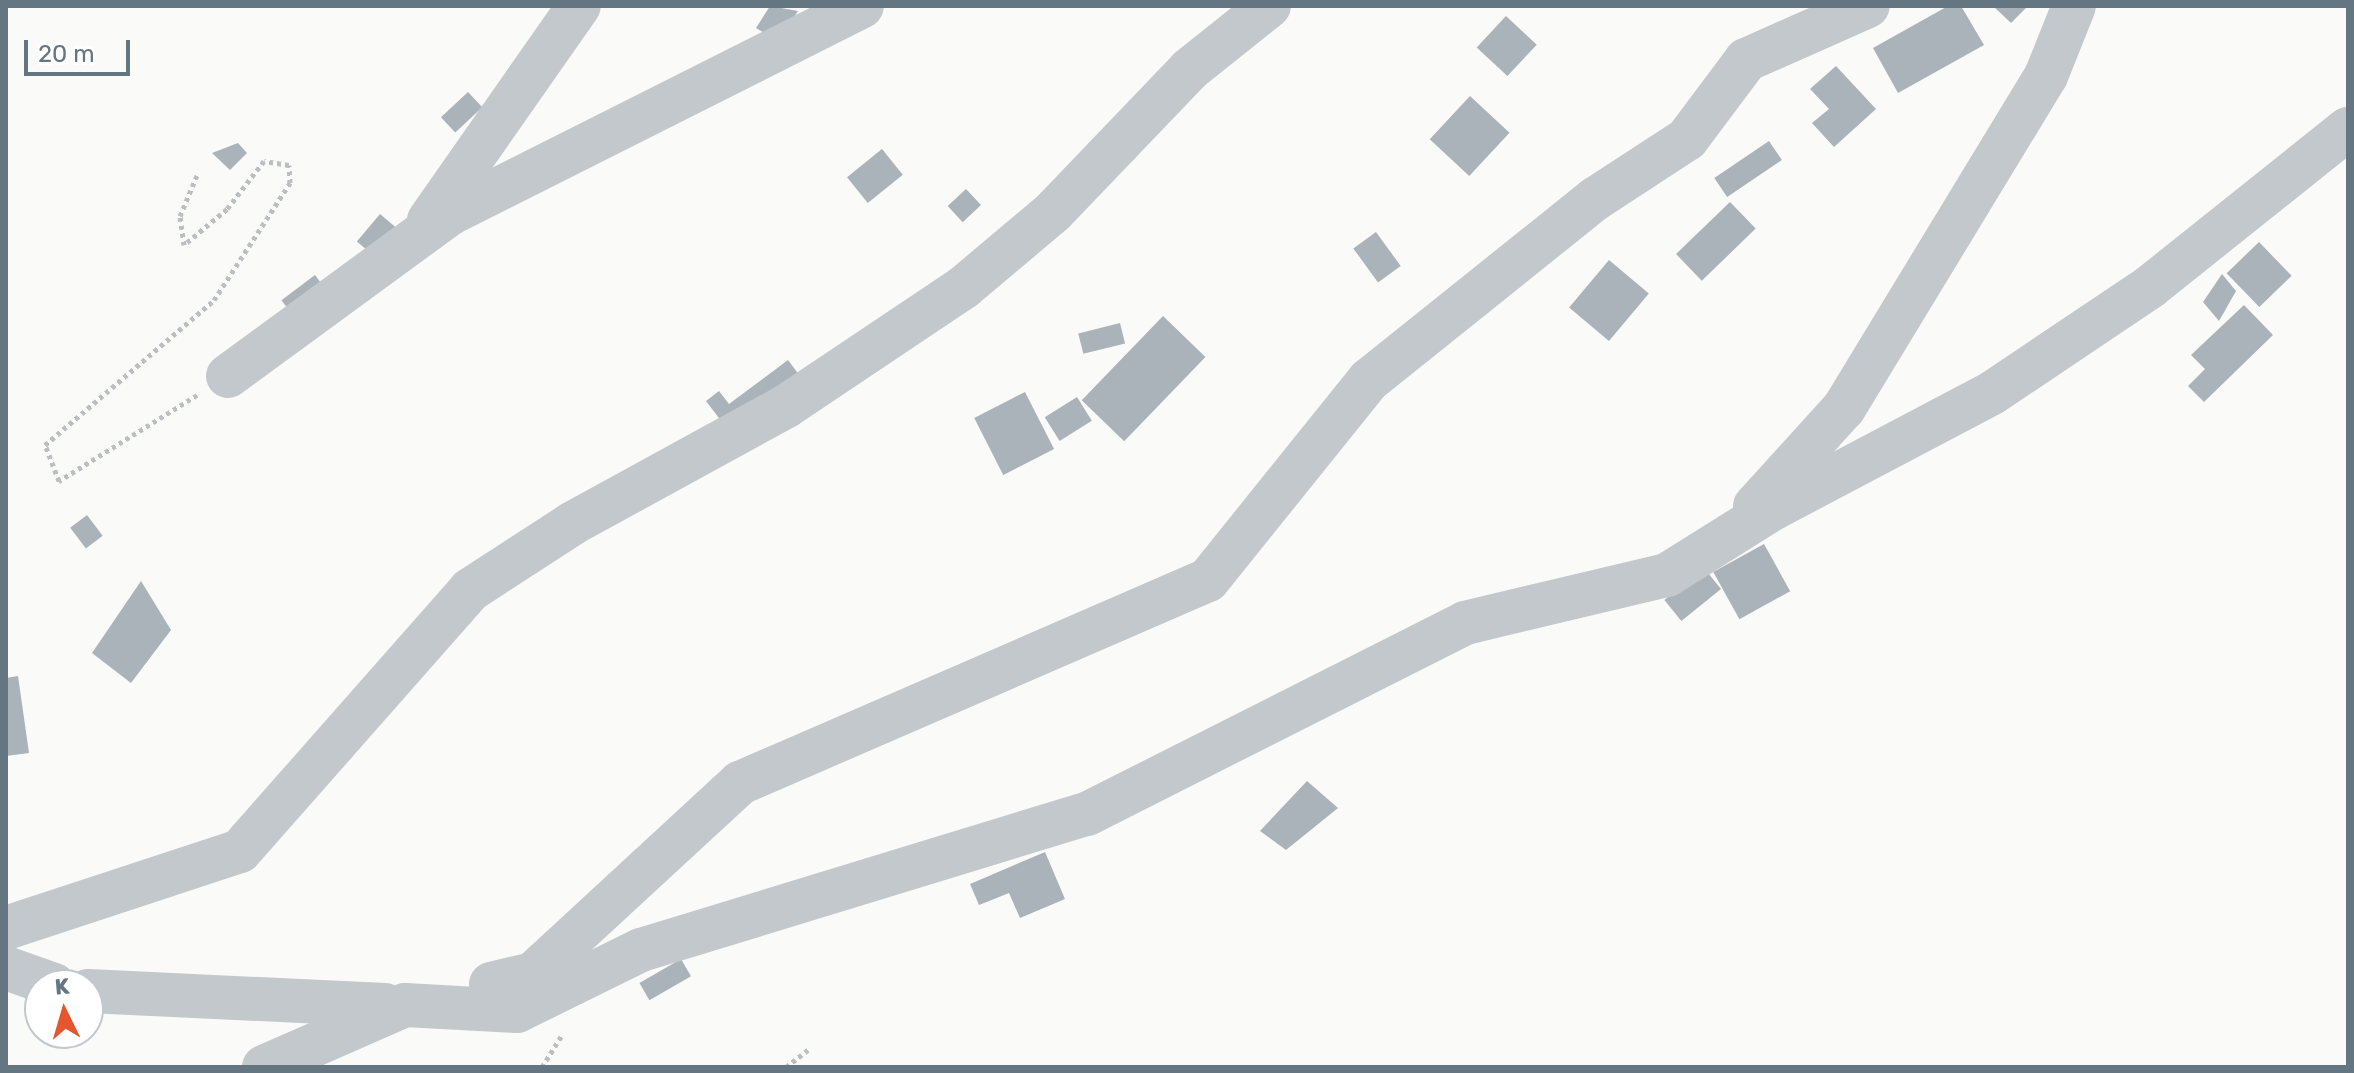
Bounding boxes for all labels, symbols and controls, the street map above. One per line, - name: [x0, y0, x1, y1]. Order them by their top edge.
- scale bar: [28, 24, 134, 74]
- text: 20 m: [38, 40, 95, 68]
- north arrow: [24, 969, 104, 1049]
- text: K: [54, 973, 70, 1001]

